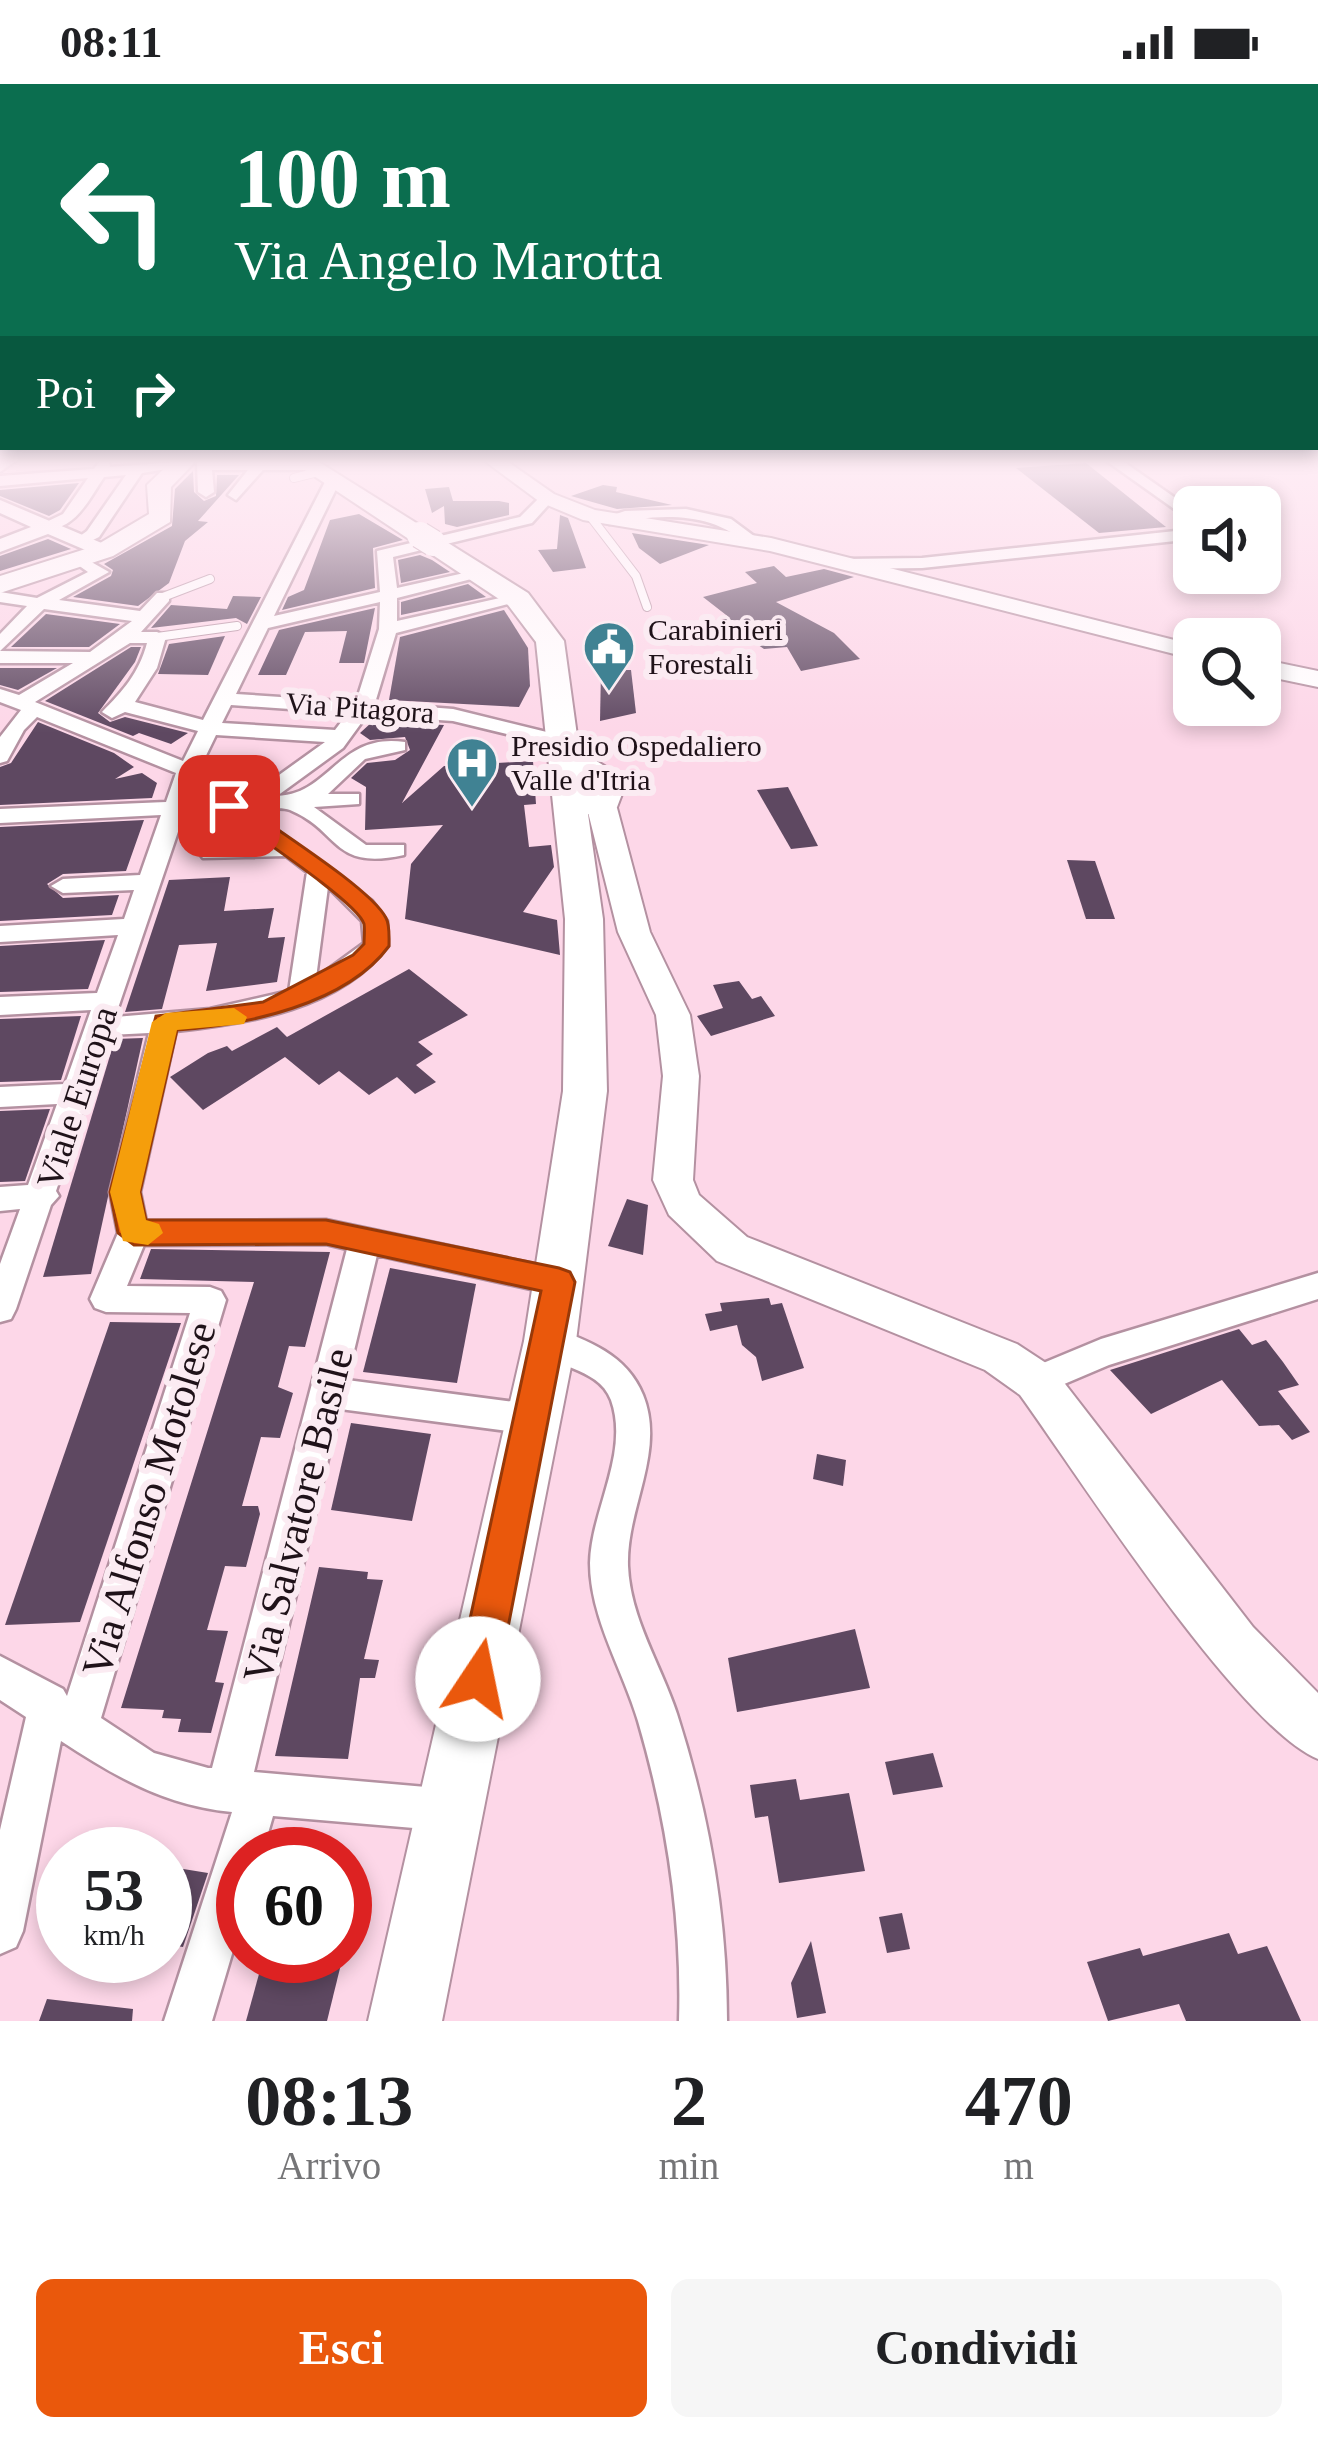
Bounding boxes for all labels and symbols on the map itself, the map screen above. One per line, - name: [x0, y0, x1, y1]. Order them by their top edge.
- place label: Carabinieri Forestali: [648, 613, 783, 680]
- public building icon: Carabinieri Forestali: [581, 619, 637, 693]
- street label: Via Pitagora: [285, 686, 436, 729]
- place label: Presidio Ospedaliero Valle d'Itria: [511, 729, 762, 796]
- hospital icon: Presidio Ospedaliero Valle d'Itria: [444, 735, 500, 809]
- pin: [178, 755, 280, 857]
- street label: Viale Europa: [29, 1001, 125, 1193]
- street label: Via Alfonso Motolese: [73, 1316, 225, 1682]
- street label: Via Salvatore Basile: [234, 1343, 362, 1687]
- position arrow: [415, 1616, 541, 1742]
- speed limit sign: 60: [216, 1827, 372, 1983]

